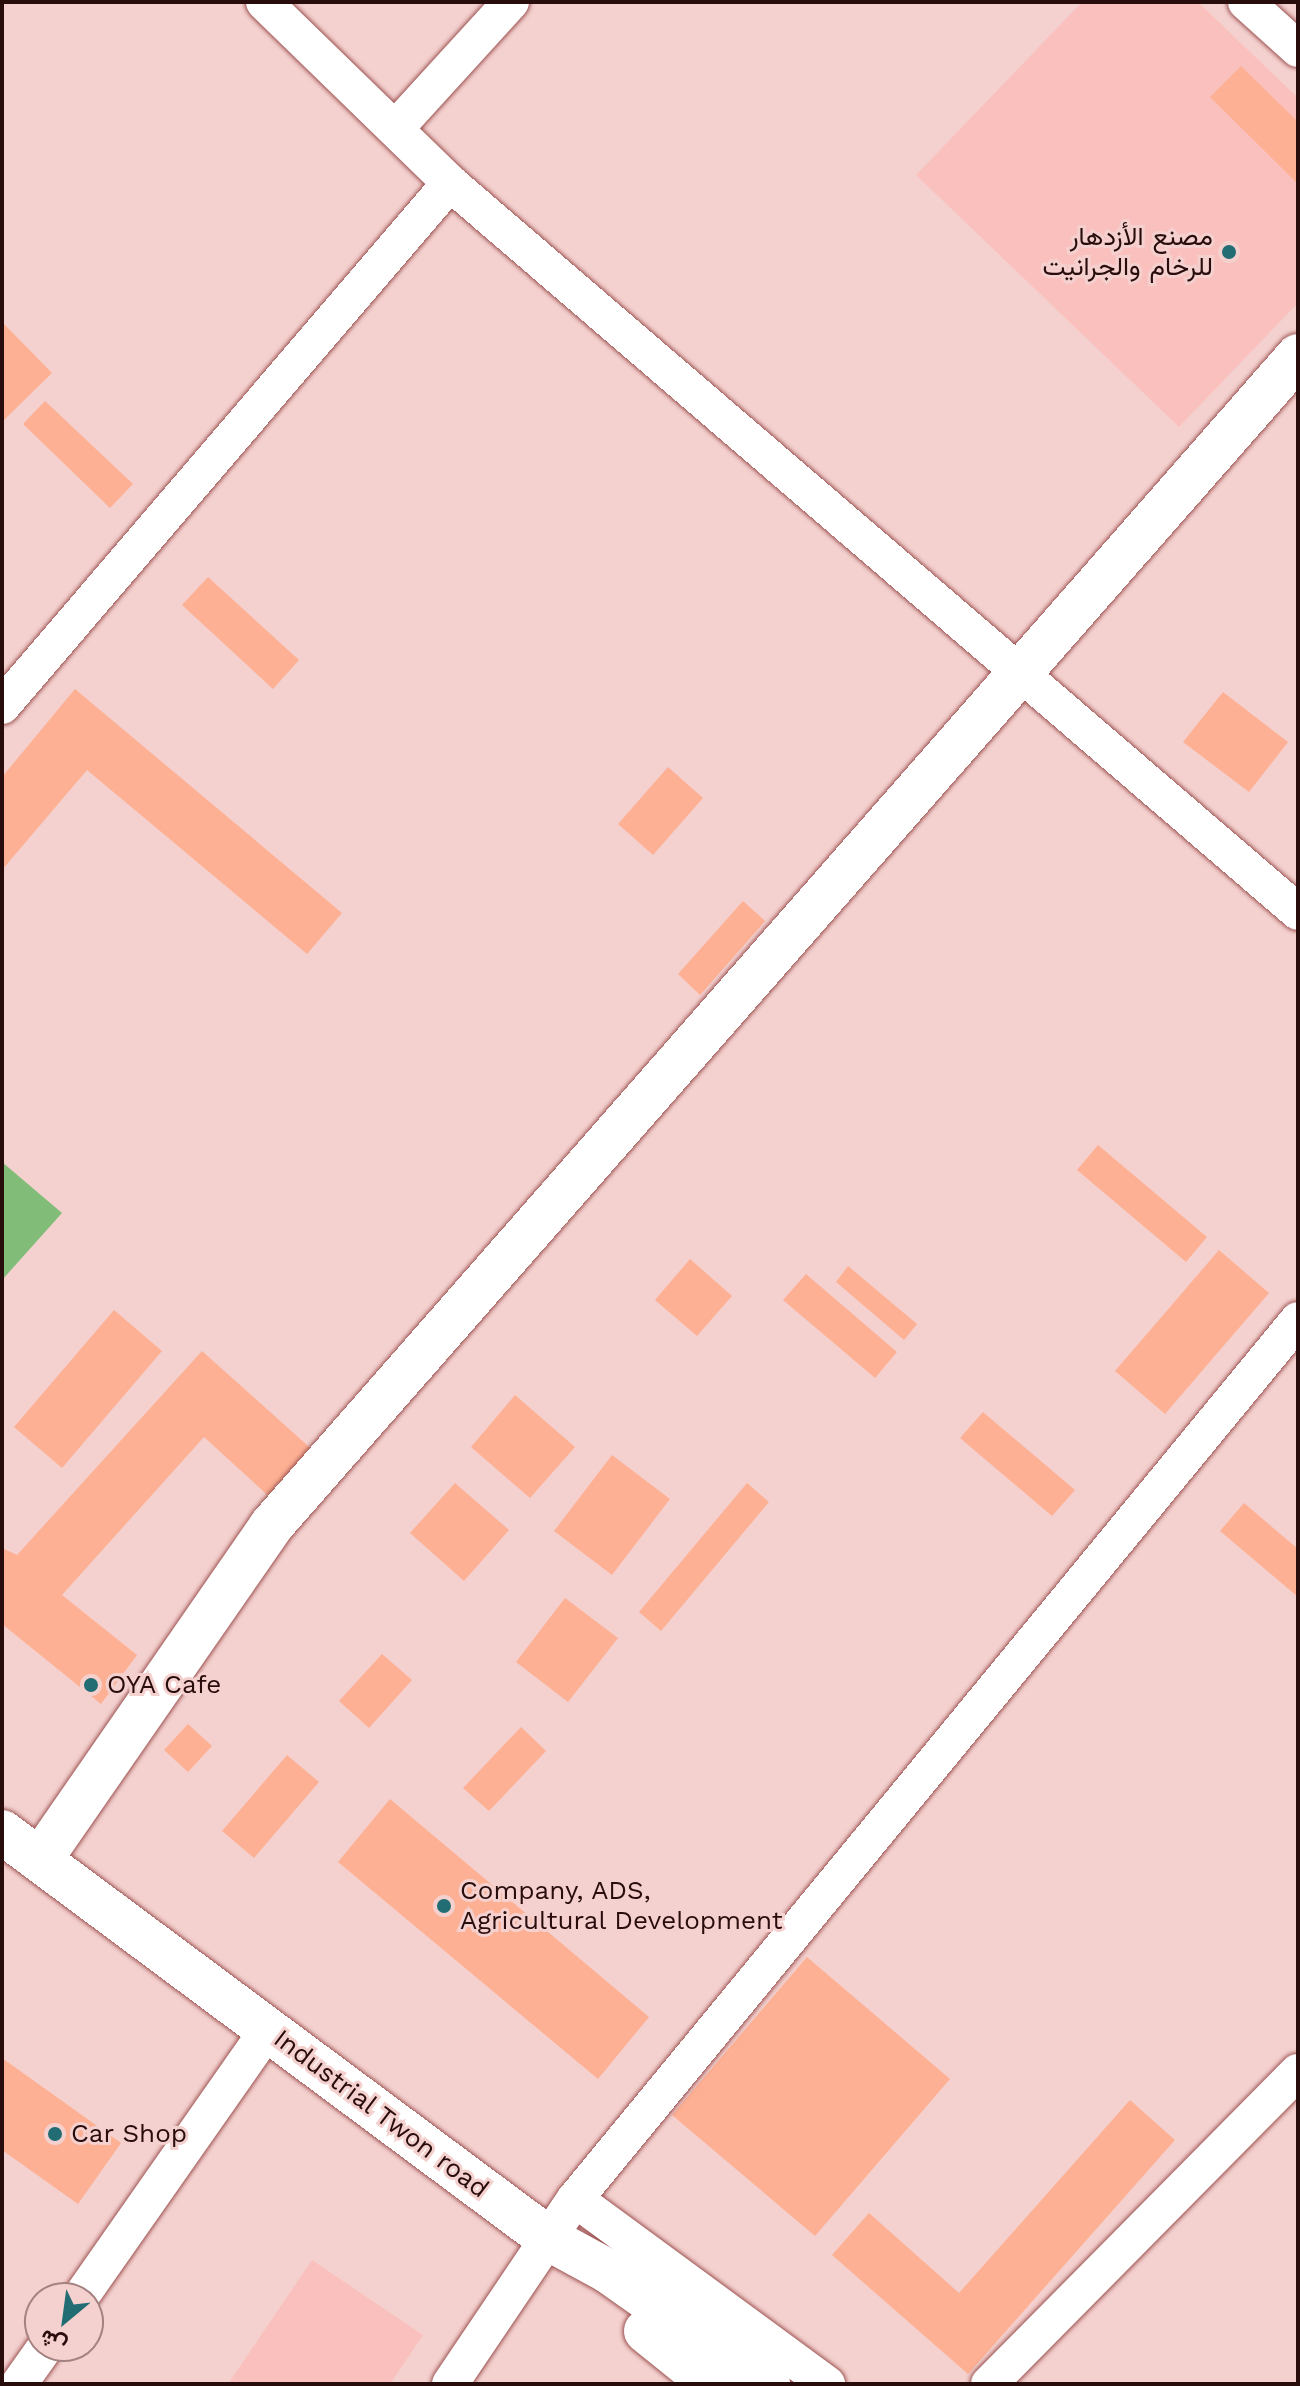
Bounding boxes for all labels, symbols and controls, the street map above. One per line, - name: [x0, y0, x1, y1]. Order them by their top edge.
- place label: مصنع الأزدهار للرخام والجرانيت: [1043, 221, 1213, 282]
- marker: مصنع الأزدهار للرخام والجرانيت: [1220, 243, 1238, 261]
- place label: OYA Cafe: [107, 1669, 222, 1701]
- marker: OYA Cafe: [82, 1676, 100, 1694]
- place label: Company, ADS, Agricultural Development: [460, 1875, 784, 1936]
- marker: Company, ADS, Agricultural Development: [435, 1897, 453, 1915]
- street label: Industrial Twon road: [267, 2023, 495, 2205]
- place label: Car Shop: [71, 2118, 188, 2150]
- marker: Car Shop: [46, 2125, 64, 2143]
- north arrow: [24, 2282, 104, 2362]
- text: ش: [35, 2324, 71, 2359]

